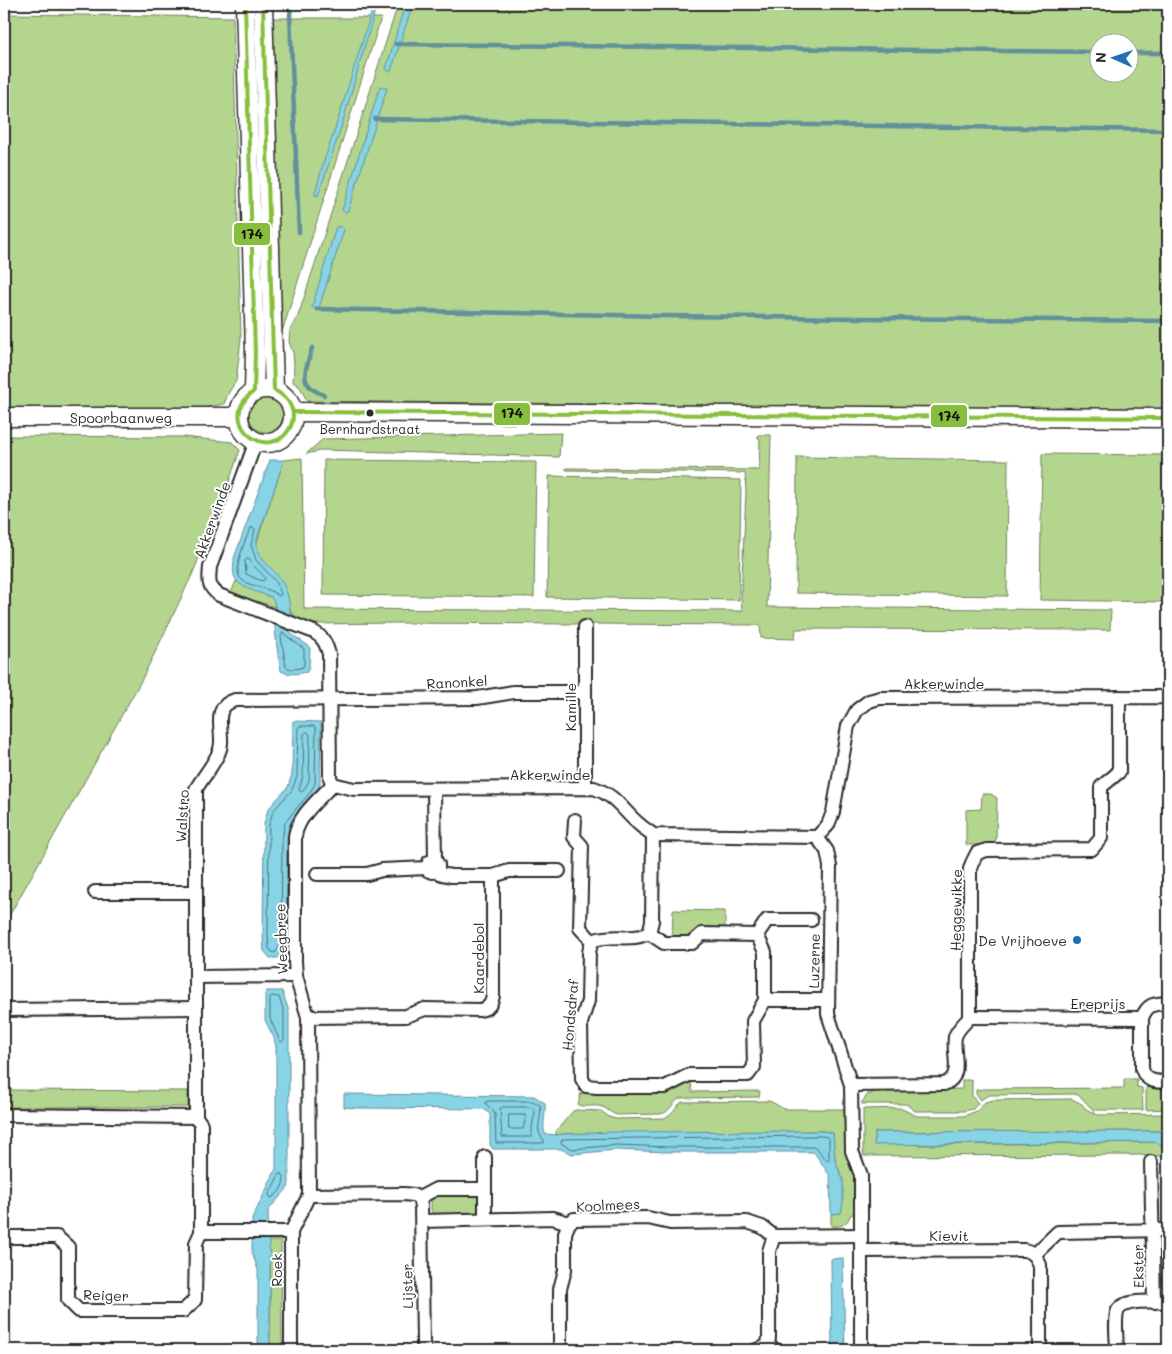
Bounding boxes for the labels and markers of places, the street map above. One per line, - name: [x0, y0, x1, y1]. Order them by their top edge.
- marker: Bernhardstraat: [365, 408, 375, 418]
- place label: Bernhardstraat: [320, 420, 421, 437]
- place label: De Vrijhoeve: [978, 931, 1067, 950]
- marker: De Vrijhoeve: [1071, 934, 1083, 946]

